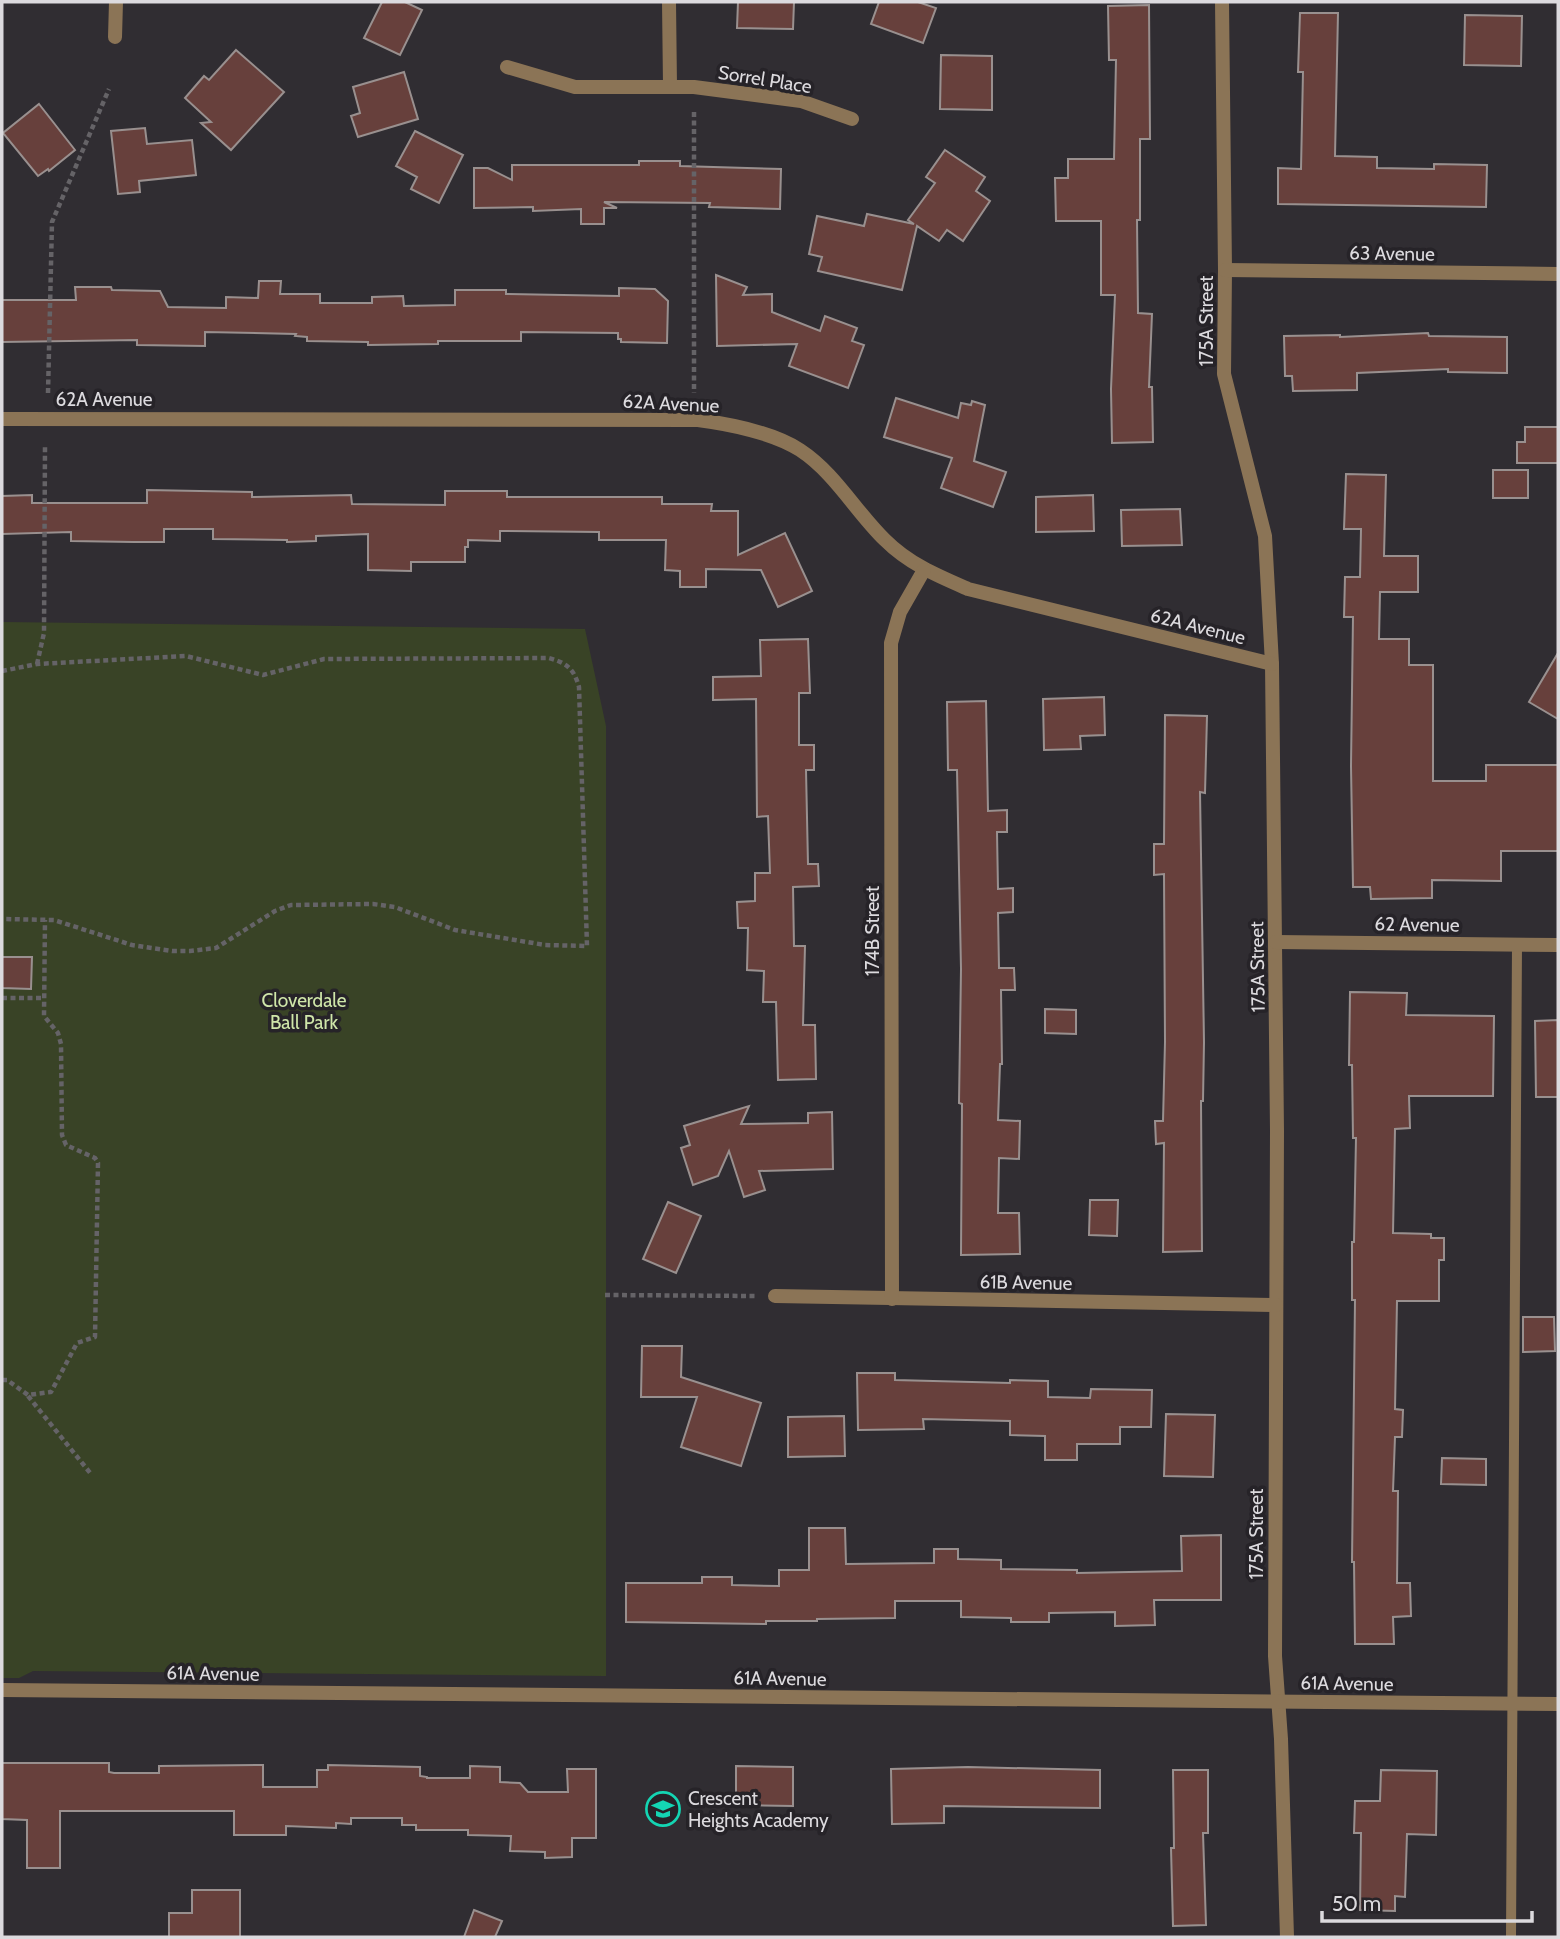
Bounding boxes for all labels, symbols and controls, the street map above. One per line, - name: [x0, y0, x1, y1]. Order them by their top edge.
- street label: Sorrel Place: [717, 61, 814, 98]
- street label: 63 Avenue: [1349, 241, 1435, 266]
- street label: 175A Street: [1195, 275, 1218, 366]
- street label: 62A Avenue: [56, 388, 153, 411]
- street label: 62A Avenue: [622, 389, 720, 418]
- street label: 62A Avenue: [1148, 604, 1248, 649]
- street label: 174B Street: [861, 885, 884, 976]
- street label: 62 Avenue: [1374, 912, 1460, 937]
- street label: 175A Street: [1245, 921, 1270, 1013]
- park label: Cloverdale Ball Park: [262, 989, 347, 1034]
- street label: 61B Avenue: [979, 1270, 1073, 1295]
- street label: 175A Street: [1245, 1488, 1268, 1579]
- street label: 61A Avenue: [166, 1661, 260, 1686]
- street label: 61A Avenue: [733, 1666, 827, 1691]
- street label: 61A Avenue: [1300, 1671, 1394, 1696]
- place label: Crescent Heights Academy: [688, 1787, 829, 1832]
- school or university icon: Crescent Heights Academy: [644, 1790, 682, 1828]
- scale bar: [1322, 1880, 1532, 1924]
- text: 50 m: [1332, 1891, 1381, 1916]

